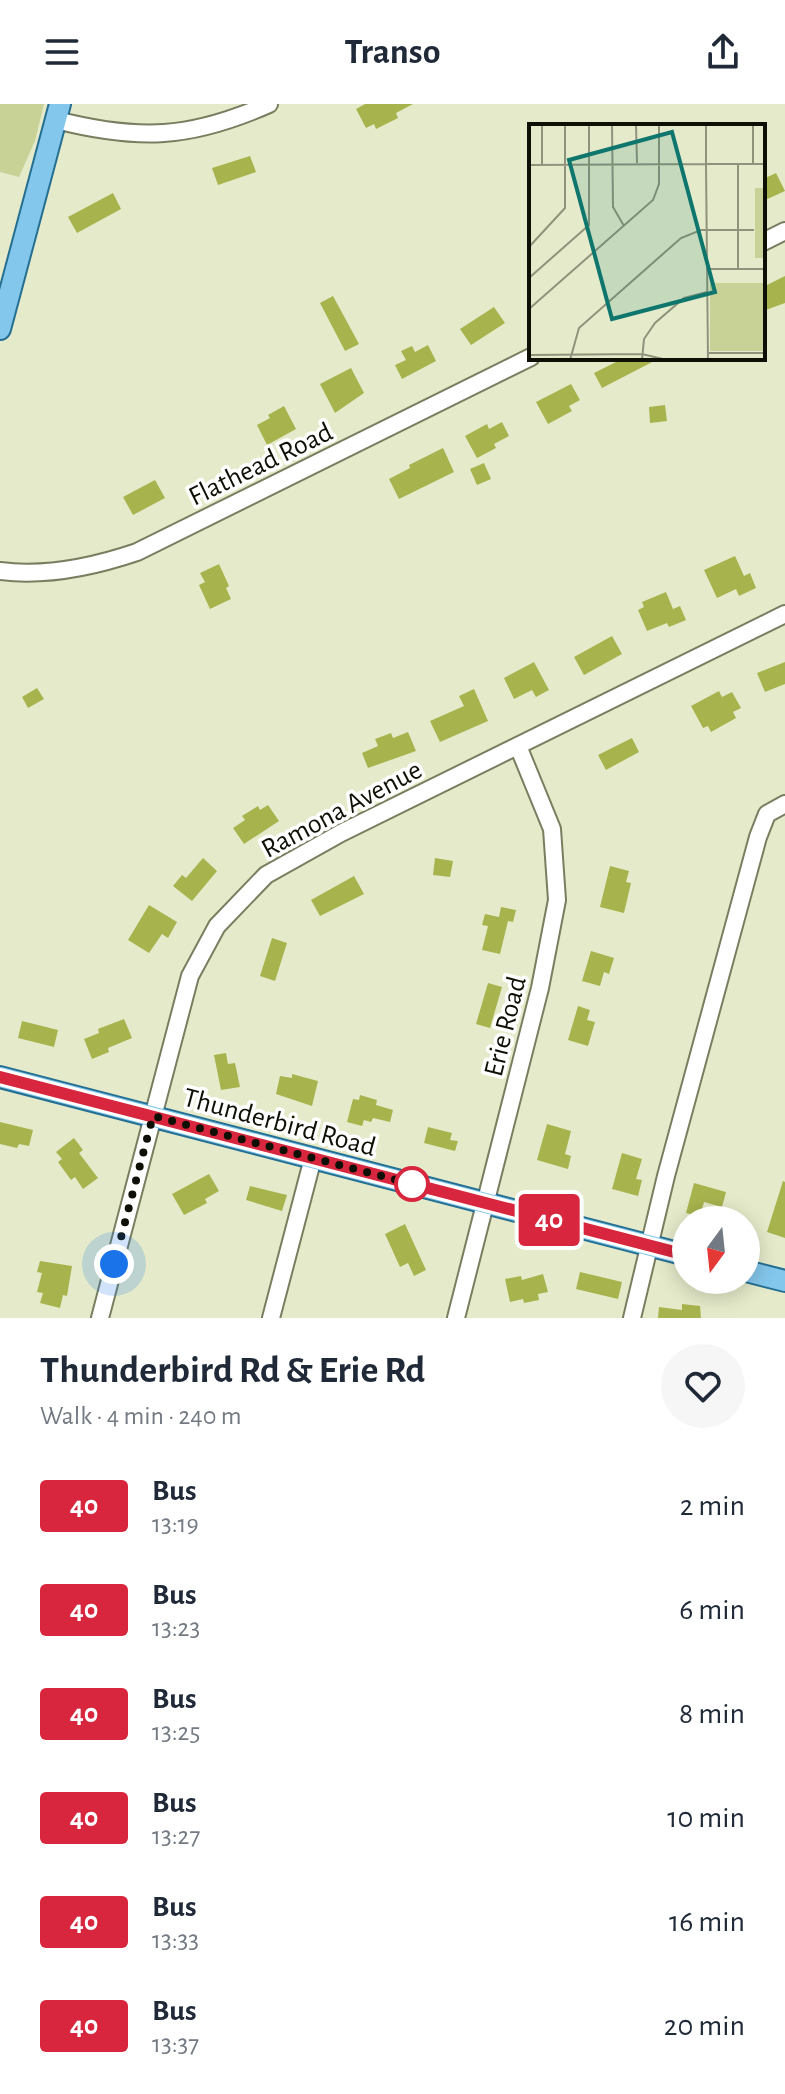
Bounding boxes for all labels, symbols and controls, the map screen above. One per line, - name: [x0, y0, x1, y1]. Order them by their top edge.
- icon: menu: [40, 30, 84, 74]
- icon: share: [701, 30, 745, 74]
- text: Transo: [345, 34, 440, 70]
- inset map: [529, 124, 765, 360]
- street label: Flathead Road: [185, 418, 337, 512]
- street label: Ramona Avenue: [257, 756, 427, 864]
- street label: Erie Road: [480, 973, 532, 1079]
- street label: Thunderbird Road: [180, 1084, 379, 1162]
- unlabelled marker: [395, 1167, 429, 1201]
- line badge: 40: [513, 1194, 585, 1246]
- text: 40: [535, 1206, 563, 1234]
- north arrow: [672, 1206, 760, 1294]
- map controls: [672, 1206, 760, 1294]
- your location: [94, 1244, 134, 1284]
- button: heart: [661, 1344, 745, 1428]
- text: Thunderbird Rd & Erie Rd: [40, 1352, 425, 1390]
- text: Walk · 4 min · 240 m: [40, 1403, 242, 1429]
- text: Bus: [152, 1476, 197, 1506]
- text: 2 min: [680, 1491, 745, 1521]
- text: 40: [70, 1492, 98, 1520]
- text: 13:19: [152, 1511, 199, 1537]
- text: Bus: [152, 1580, 197, 1610]
- text: 6 min: [679, 1595, 745, 1625]
- text: 40: [70, 1596, 98, 1624]
- text: 13:23: [152, 1615, 200, 1641]
- text: Bus: [152, 1684, 197, 1714]
- text: 8 min: [679, 1699, 745, 1729]
- text: 40: [70, 1700, 98, 1728]
- text: 13:25: [152, 1719, 200, 1745]
- text: Bus: [152, 1788, 197, 1818]
- text: 10 min: [667, 1803, 745, 1833]
- text: 40: [70, 1804, 98, 1832]
- text: 13:27: [152, 1823, 200, 1849]
- text: Bus: [152, 1892, 197, 1922]
- text: 16 min: [669, 1907, 745, 1937]
- text: 40: [70, 1908, 98, 1936]
- text: 13:33: [152, 1927, 199, 1953]
- text: Bus: [152, 1996, 197, 2026]
- text: 20 min: [664, 2011, 745, 2041]
- text: 40: [70, 2012, 98, 2040]
- text: 13:37: [152, 2031, 199, 2057]

